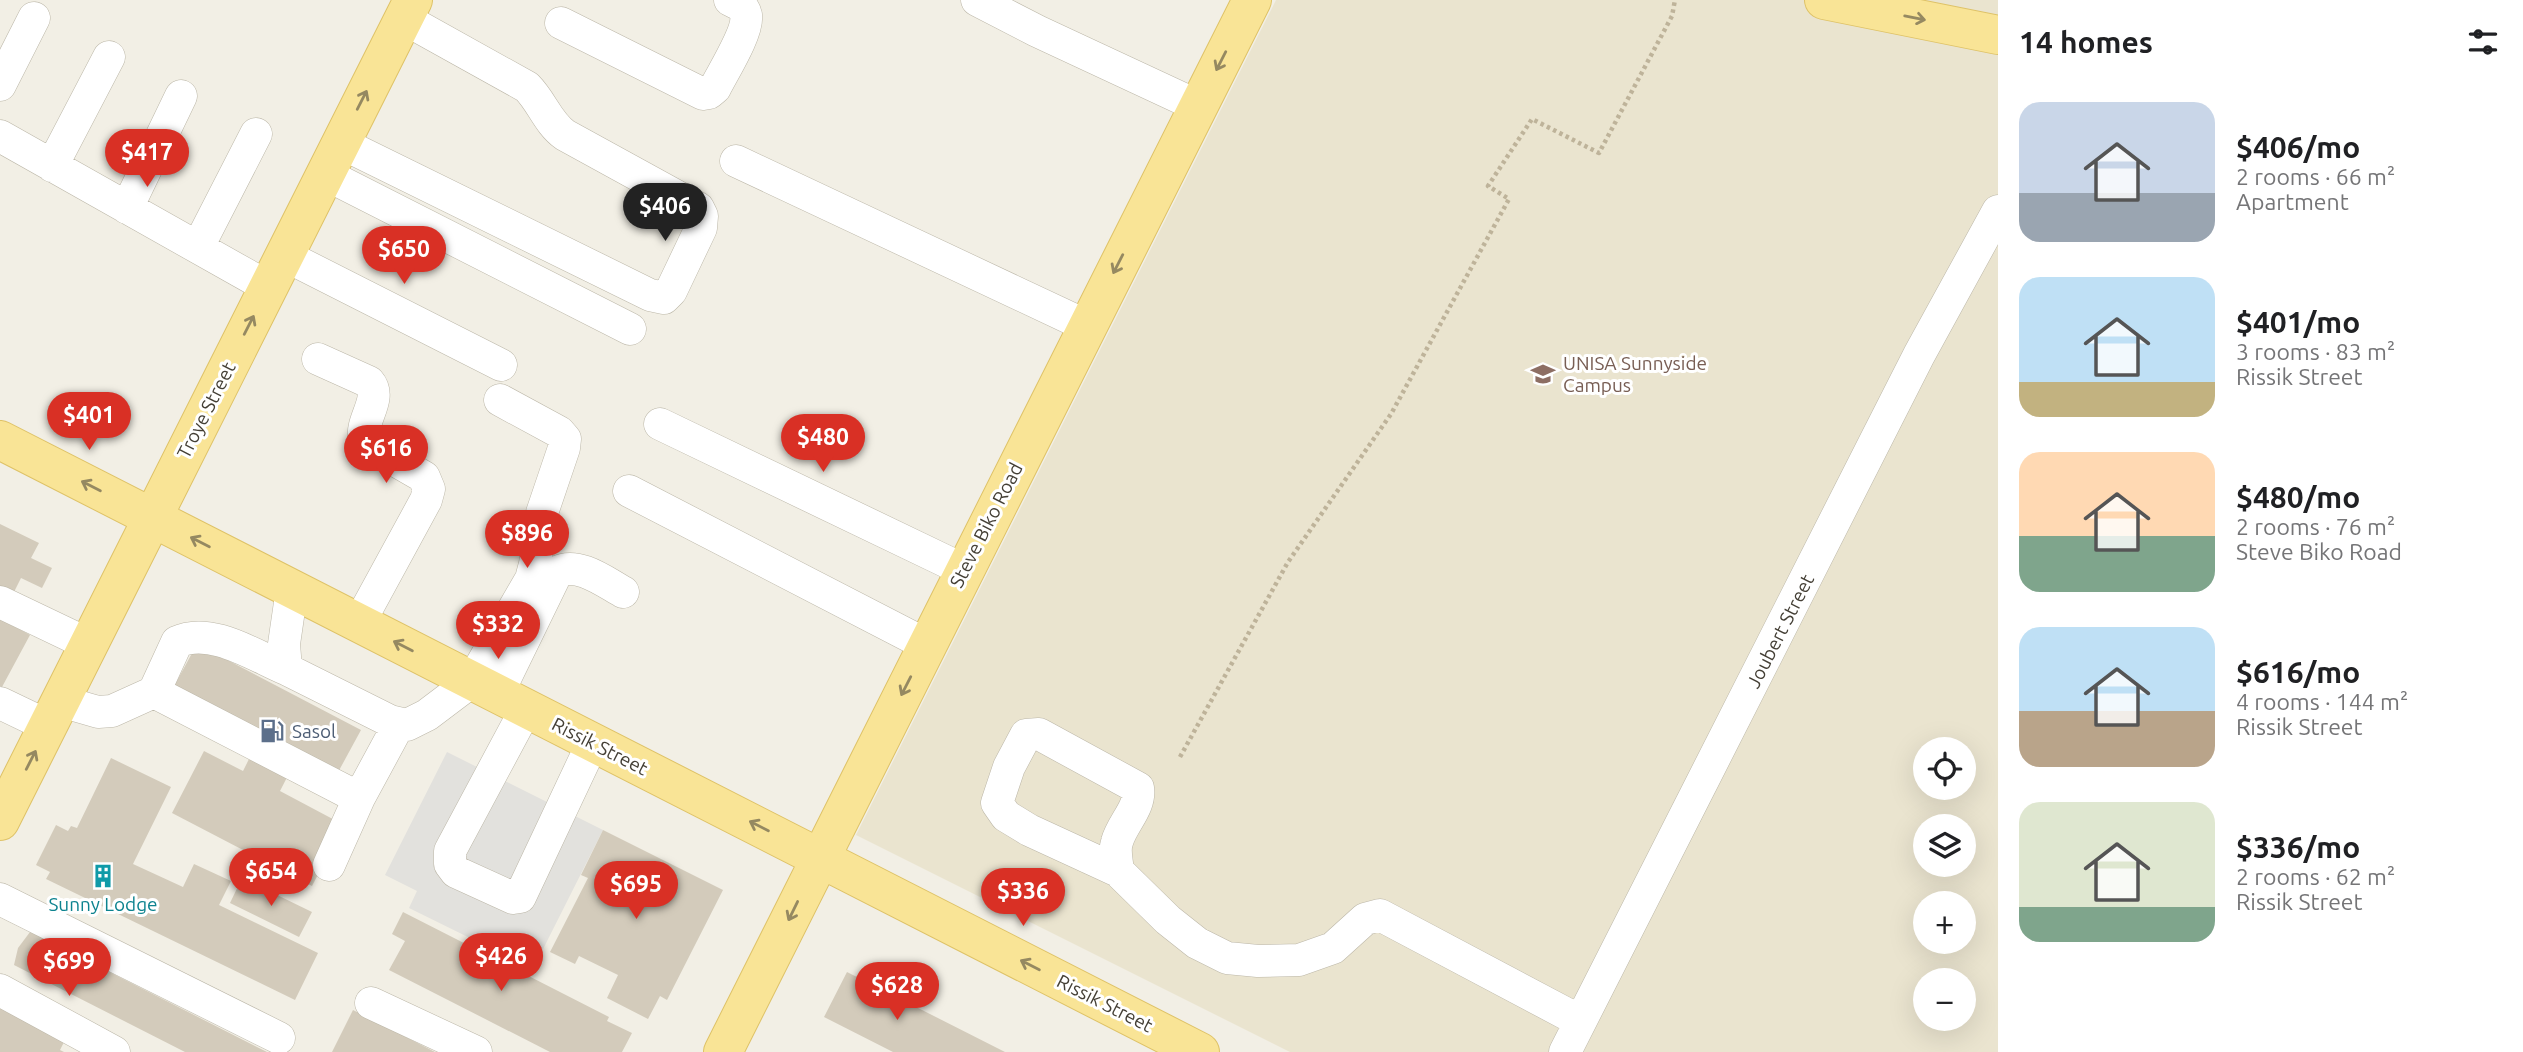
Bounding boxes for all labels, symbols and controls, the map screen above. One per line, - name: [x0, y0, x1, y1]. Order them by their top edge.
- one-way arrow: [1903, 12, 1926, 26]
- icon: filters: [2464, 23, 2502, 61]
- text: 14 homes: [2019, 25, 2153, 59]
- one-way arrow: [1213, 50, 1227, 71]
- one-way arrow: [356, 90, 370, 111]
- pin: $417: [106, 130, 188, 189]
- icon: home: [2075, 130, 2159, 214]
- text: $406/mo: [2236, 130, 2360, 164]
- text: $417: [121, 139, 173, 164]
- text: 2 rooms · 66 m²: [2236, 164, 2395, 189]
- pin: $406: [624, 184, 706, 243]
- text: Apartment: [2236, 189, 2349, 214]
- text: $406: [639, 193, 691, 218]
- pin: $650: [363, 226, 445, 286]
- text: $650: [378, 236, 430, 261]
- one-way arrow: [1111, 253, 1125, 274]
- icon: home: [2075, 305, 2159, 389]
- text: $401/mo: [2236, 305, 2360, 339]
- one-way arrow: [242, 315, 256, 336]
- text: 3 rooms · 83 m²: [2236, 339, 2395, 364]
- place label: UNISA Sunnyside Campus: [1563, 352, 1707, 396]
- street label: Troye Street: [172, 358, 240, 462]
- school or university icon: UNISA Sunnyside Campus: [1529, 360, 1557, 388]
- text: Rissik Street: [2236, 364, 2363, 389]
- pin: $401: [48, 392, 130, 452]
- text: $401: [63, 402, 115, 427]
- pin: $480: [782, 414, 864, 474]
- text: $480: [797, 424, 849, 449]
- pin: $616: [345, 426, 427, 485]
- text: $616: [360, 435, 412, 460]
- street label: Steve Biko Road: [945, 459, 1027, 591]
- one-way arrow: [81, 479, 102, 493]
- icon: home: [2075, 480, 2159, 564]
- text: $480/mo: [2236, 480, 2360, 514]
- pin: $896: [486, 510, 568, 570]
- text: 2 rooms · 76 m²: [2236, 514, 2395, 539]
- text: $896: [501, 520, 553, 545]
- one-way arrow: [190, 535, 211, 549]
- text: Steve Biko Road: [2236, 539, 2402, 564]
- street label: Joubert Street: [1742, 570, 1818, 692]
- pin: $332: [457, 602, 539, 661]
- text: $332: [472, 611, 524, 636]
- one-way arrow: [393, 638, 414, 652]
- icon: home: [2075, 655, 2159, 739]
- text: $616/mo: [2236, 655, 2360, 689]
- one-way arrow: [898, 675, 912, 696]
- text: 4 rooms · 144 m²: [2236, 689, 2408, 714]
- street label: Rissik Street: [548, 712, 652, 780]
- text: Rissik Street: [2236, 714, 2363, 739]
- fuel station icon: Sasol: [258, 717, 286, 745]
- place label: Sasol: [292, 720, 336, 742]
- map controls: [1913, 737, 1976, 1031]
- button: locate: [1913, 737, 1976, 800]
- one-way arrow: [24, 750, 38, 771]
- button: layers: [1913, 814, 1976, 877]
- one-way arrow: [749, 818, 770, 832]
- icon: home: [2075, 830, 2159, 914]
- text: $336/mo: [2236, 830, 2360, 864]
- pin: $654: [230, 848, 312, 908]
- text: $654: [245, 858, 297, 883]
- building icon: Sunny Lodge: [89, 862, 117, 890]
- pin: $695: [595, 862, 677, 921]
- text: 2 rooms · 62 m²: [2236, 864, 2395, 889]
- pin: $336: [982, 869, 1064, 928]
- text: $695: [610, 871, 662, 896]
- text: $336: [997, 878, 1049, 903]
- text: Rissik Street: [2236, 889, 2363, 914]
- button: +: [1913, 891, 1976, 954]
- place label: Sunny Lodge: [48, 893, 158, 915]
- one-way arrow: [785, 900, 799, 921]
- pin: $426: [460, 934, 542, 993]
- pin: $699: [28, 939, 110, 998]
- text: $426: [475, 943, 527, 968]
- text: $699: [43, 948, 95, 973]
- one-way arrow: [1020, 957, 1041, 971]
- pin: $628: [856, 962, 938, 1022]
- button: −: [1913, 968, 1976, 1031]
- street label: Rissik Street: [1053, 969, 1157, 1037]
- text: $628: [871, 972, 923, 997]

